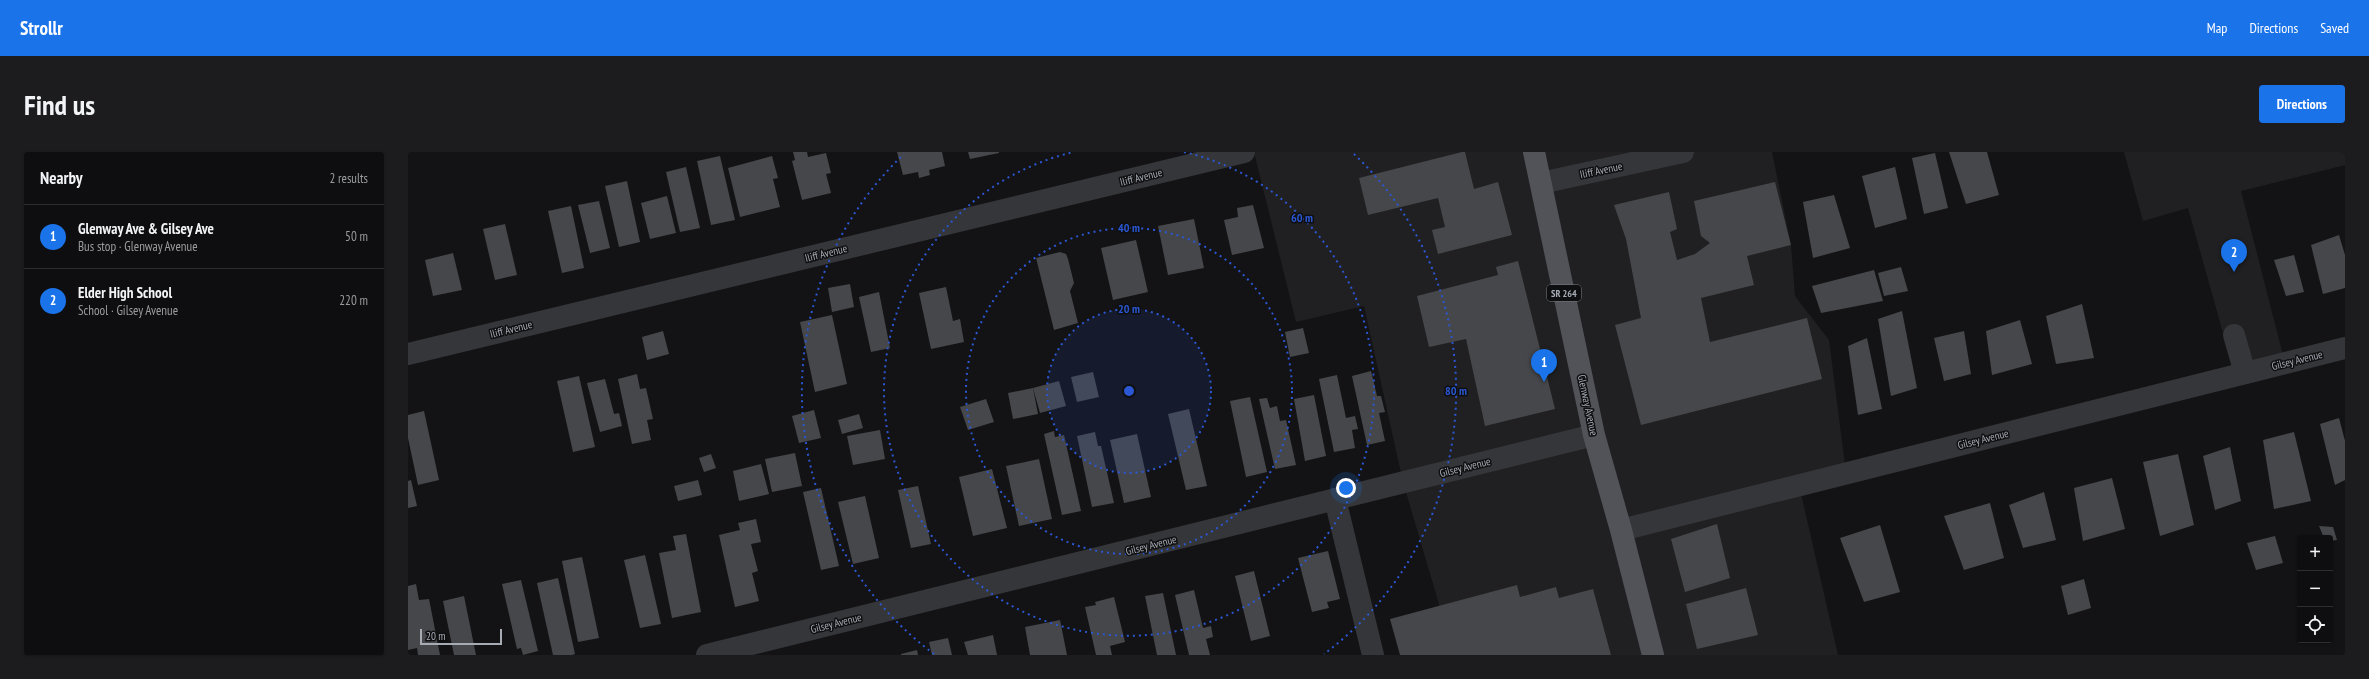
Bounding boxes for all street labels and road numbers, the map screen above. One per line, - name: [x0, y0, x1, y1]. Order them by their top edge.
- street label: Iliff Avenue: [1578, 159, 1624, 181]
- street label: Iliff Avenue: [1118, 165, 1164, 189]
- street label: Iliff Avenue: [803, 241, 849, 265]
- road number: SR 264: [1547, 285, 1581, 301]
- street label: Iliff Avenue: [488, 317, 534, 341]
- street label: Gilsey Avenue: [2270, 347, 2324, 373]
- street label: Glenway Avenue: [1575, 373, 1601, 437]
- street label: Gilsey Avenue: [1956, 426, 2010, 452]
- street label: Gilsey Avenue: [1438, 454, 1492, 480]
- street label: Gilsey Avenue: [1124, 532, 1178, 558]
- street label: Gilsey Avenue: [809, 610, 863, 636]

